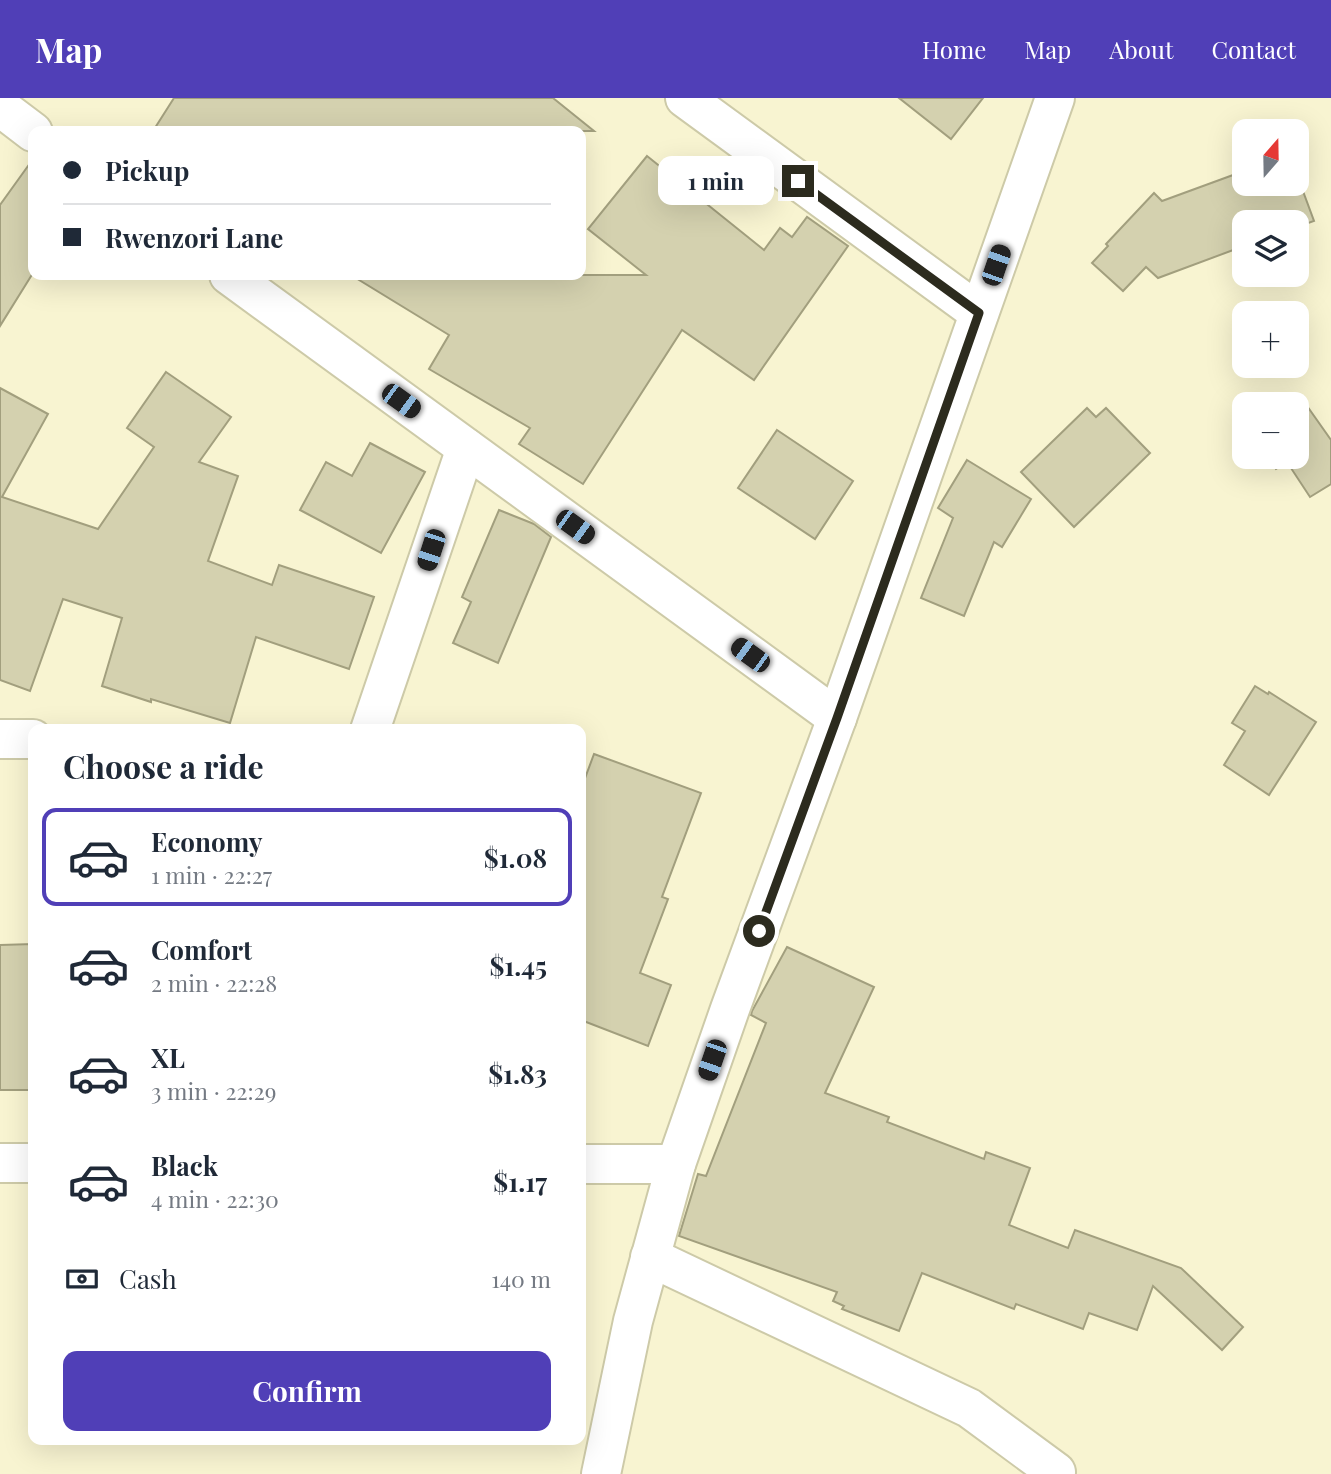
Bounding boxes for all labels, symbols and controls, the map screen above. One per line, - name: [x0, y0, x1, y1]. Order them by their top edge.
- text: Map: [35, 27, 102, 71]
- text: Home: [922, 33, 986, 65]
- text: Map: [1024, 33, 1071, 65]
- text: About: [1109, 33, 1173, 65]
- text: Contact: [1211, 33, 1296, 65]
- north arrow: [1232, 119, 1309, 196]
- map controls: [1232, 119, 1309, 469]
- text: Pickup: [105, 153, 189, 188]
- callout: 1 min: [658, 156, 774, 206]
- text: 1 min: [688, 165, 744, 196]
- route end: [782, 165, 814, 197]
- button: layers: [1232, 210, 1309, 287]
- text: Rwenzori Lane: [105, 220, 283, 255]
- car: [980, 242, 1013, 288]
- button: +: [1232, 301, 1309, 378]
- car: [378, 380, 425, 422]
- button: −: [1232, 392, 1309, 469]
- car: [552, 506, 599, 548]
- car: [415, 527, 448, 573]
- car: [727, 634, 774, 676]
- text: Choose a ride: [63, 744, 264, 787]
- text: Economy: [151, 824, 262, 859]
- icon: car: [67, 826, 130, 889]
- text: $1.08: [484, 840, 547, 875]
- text: 1 min · 22:27: [151, 859, 272, 890]
- route start: [743, 915, 775, 947]
- text: Comfort: [151, 932, 252, 967]
- icon: car: [67, 934, 130, 997]
- text: $1.45: [489, 948, 547, 983]
- text: 2 min · 22:28: [151, 967, 277, 998]
- car: [696, 1037, 729, 1083]
- text: XL: [151, 1040, 185, 1075]
- icon: car: [67, 1042, 130, 1105]
- text: $1.83: [488, 1056, 547, 1091]
- text: 3 min · 22:29: [151, 1075, 276, 1106]
- text: Black: [151, 1148, 218, 1183]
- icon: car: [67, 1150, 130, 1213]
- text: $1.17: [493, 1164, 547, 1199]
- text: 4 min · 22:30: [151, 1183, 279, 1214]
- icon: cash: [63, 1260, 101, 1298]
- text: Cash: [119, 1261, 177, 1296]
- text: 140 m: [491, 1263, 551, 1294]
- button: Confirm: [63, 1351, 551, 1431]

